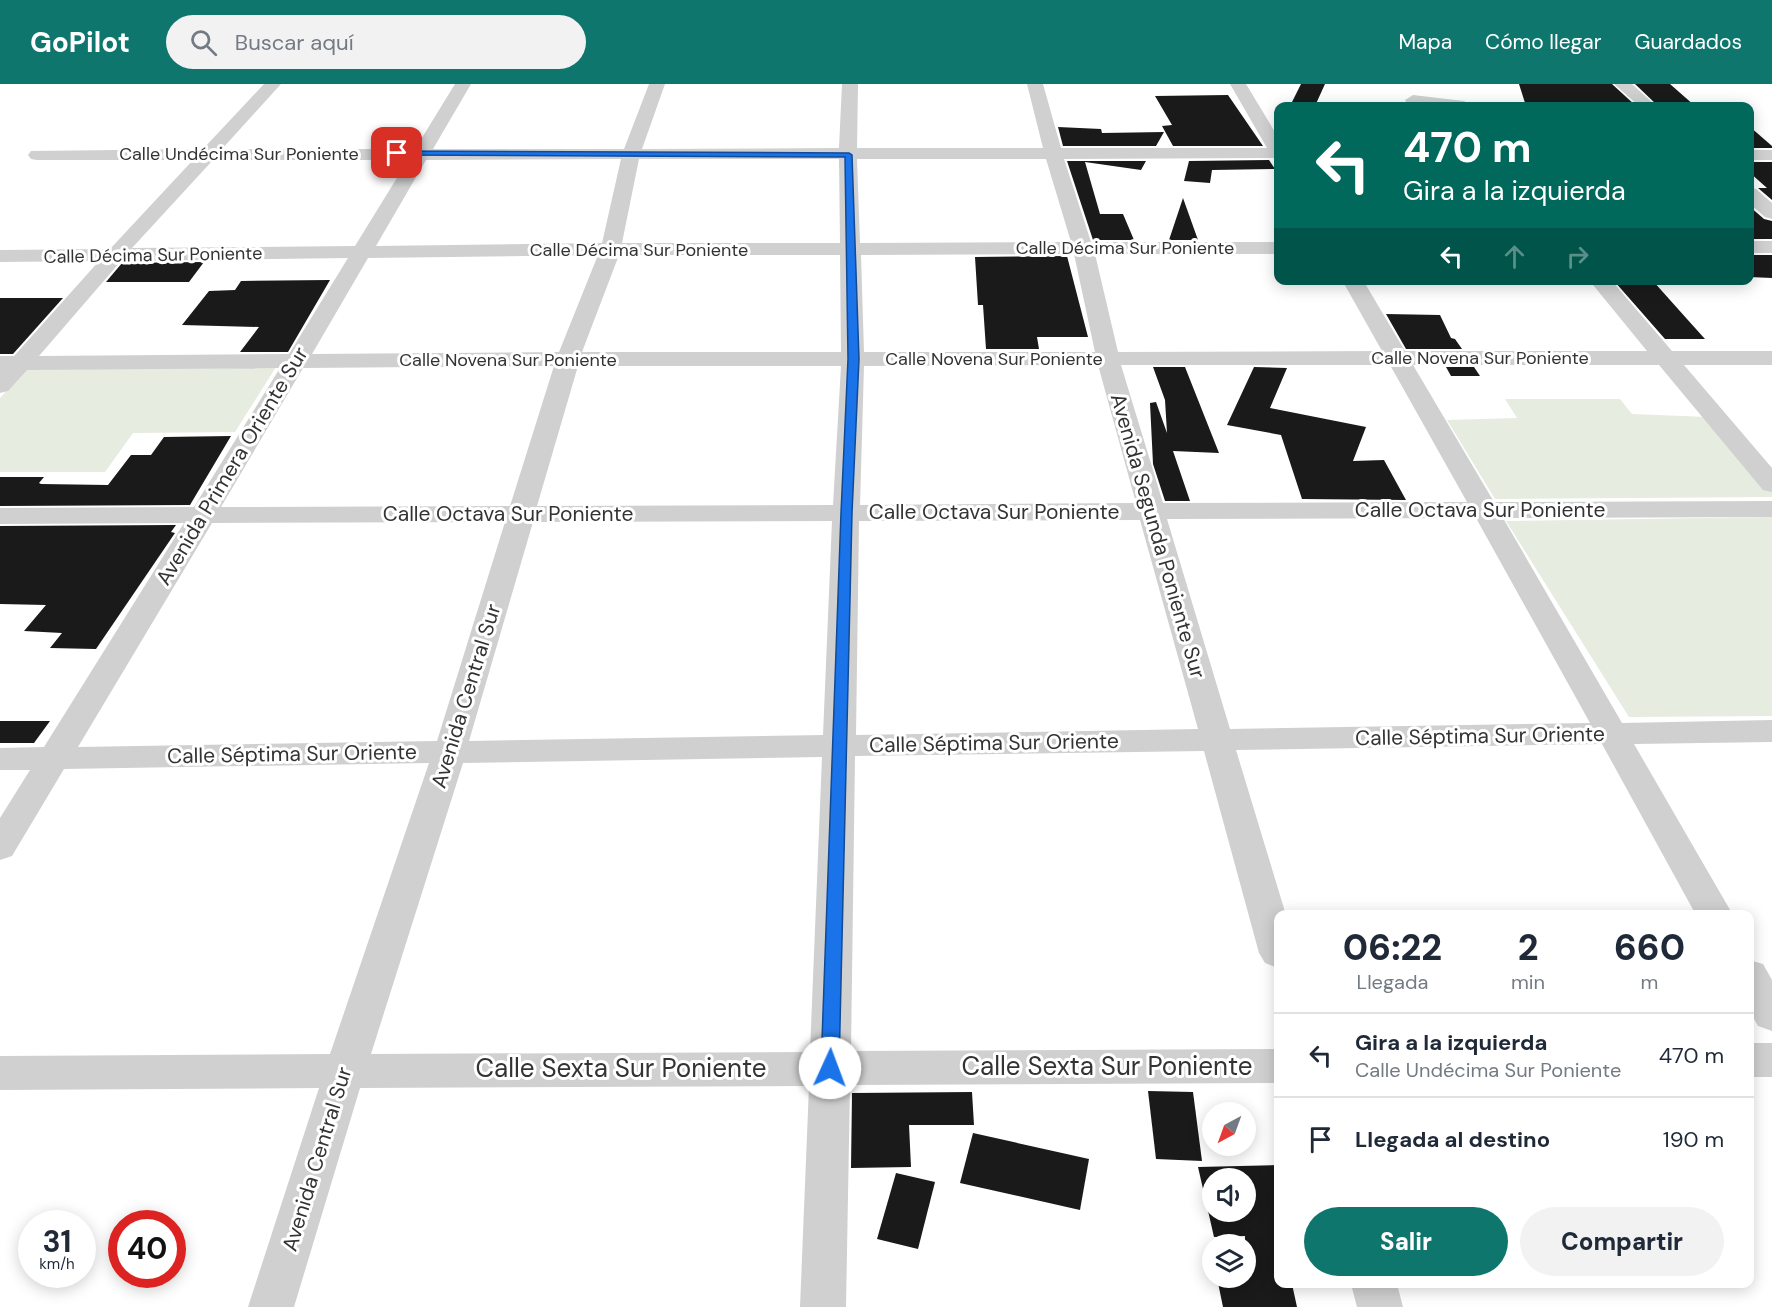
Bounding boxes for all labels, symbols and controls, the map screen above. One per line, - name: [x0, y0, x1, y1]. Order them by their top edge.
- search box: [166, 15, 586, 69]
- text: GoPilot: [30, 24, 130, 61]
- icon: search: [187, 26, 220, 59]
- text: Buscar aquí: [235, 28, 354, 57]
- text: Mapa: [1398, 28, 1452, 56]
- text: Cómo llegar: [1485, 28, 1602, 56]
- text: Guardados: [1635, 28, 1742, 56]
- text: 470 m: [1403, 120, 1532, 175]
- icon: left: [1304, 126, 1382, 204]
- pin: [371, 127, 422, 178]
- icon: arrive: [380, 136, 413, 169]
- street label: Calle Undécima Sur Poniente: [119, 142, 359, 166]
- text: Gira a la izquierda: [1403, 173, 1626, 208]
- street label: Calle Décima Sur Poniente: [1016, 236, 1234, 260]
- street label: Calle Décima Sur Poniente: [530, 238, 748, 262]
- icon: left: [1435, 240, 1468, 273]
- icon: ahead: [1498, 240, 1531, 273]
- icon: right: [1561, 240, 1594, 273]
- street label: Calle Décima Sur Poniente: [44, 241, 262, 269]
- street label: Avenida Primera Oriente Sur: [150, 341, 315, 590]
- street label: Calle Novena Sur Poniente: [1371, 346, 1589, 370]
- street label: Calle Novena Sur Poniente: [885, 347, 1103, 371]
- street label: Calle Novena Sur Poniente: [399, 348, 617, 372]
- street label: Avenida Segunda Poniente Sur: [1104, 390, 1212, 682]
- street label: Calle Octava Sur Poniente: [1355, 496, 1605, 524]
- street label: Calle Octava Sur Poniente: [869, 498, 1119, 526]
- street label: Calle Octava Sur Poniente: [383, 500, 633, 528]
- street label: Avenida Central Sur: [425, 600, 507, 792]
- street label: Calle Séptima Sur Oriente: [1355, 720, 1605, 752]
- street label: Calle Séptima Sur Oriente: [869, 727, 1119, 759]
- street label: Calle Séptima Sur Oriente: [167, 738, 417, 770]
- text: 06:22: [1343, 924, 1442, 971]
- text: 2: [1518, 924, 1538, 971]
- text: 660: [1614, 924, 1685, 971]
- text: Llegada: [1357, 969, 1428, 995]
- text: min: [1511, 969, 1545, 995]
- text: m: [1641, 969, 1658, 995]
- text: Gira a la izquierda: [1355, 1028, 1547, 1057]
- position arrow: [798, 1036, 862, 1100]
- icon: left: [1304, 1039, 1337, 1072]
- text: 470 m: [1659, 1041, 1724, 1070]
- street label: Calle Sexta Sur Poniente: [961, 1049, 1253, 1083]
- street label: Calle Sexta Sur Poniente: [475, 1051, 767, 1085]
- text: Calle Undécima Sur Poniente: [1355, 1057, 1621, 1083]
- street label: Avenida Central Sur: [276, 1063, 358, 1255]
- north arrow: [1202, 1102, 1256, 1156]
- map controls: [1202, 1102, 1256, 1288]
- icon: arrive: [1304, 1123, 1337, 1156]
- text: Llegada al destino: [1355, 1125, 1550, 1154]
- text: 190 m: [1663, 1125, 1724, 1154]
- button: sound: [1202, 1168, 1256, 1222]
- button: Salir: [1304, 1207, 1508, 1276]
- button: Compartir: [1520, 1207, 1724, 1276]
- speed limit sign: 40: [108, 1210, 186, 1288]
- text: 31: [43, 1222, 71, 1261]
- button: layers: [1202, 1234, 1256, 1288]
- text: km/h: [39, 1254, 75, 1274]

